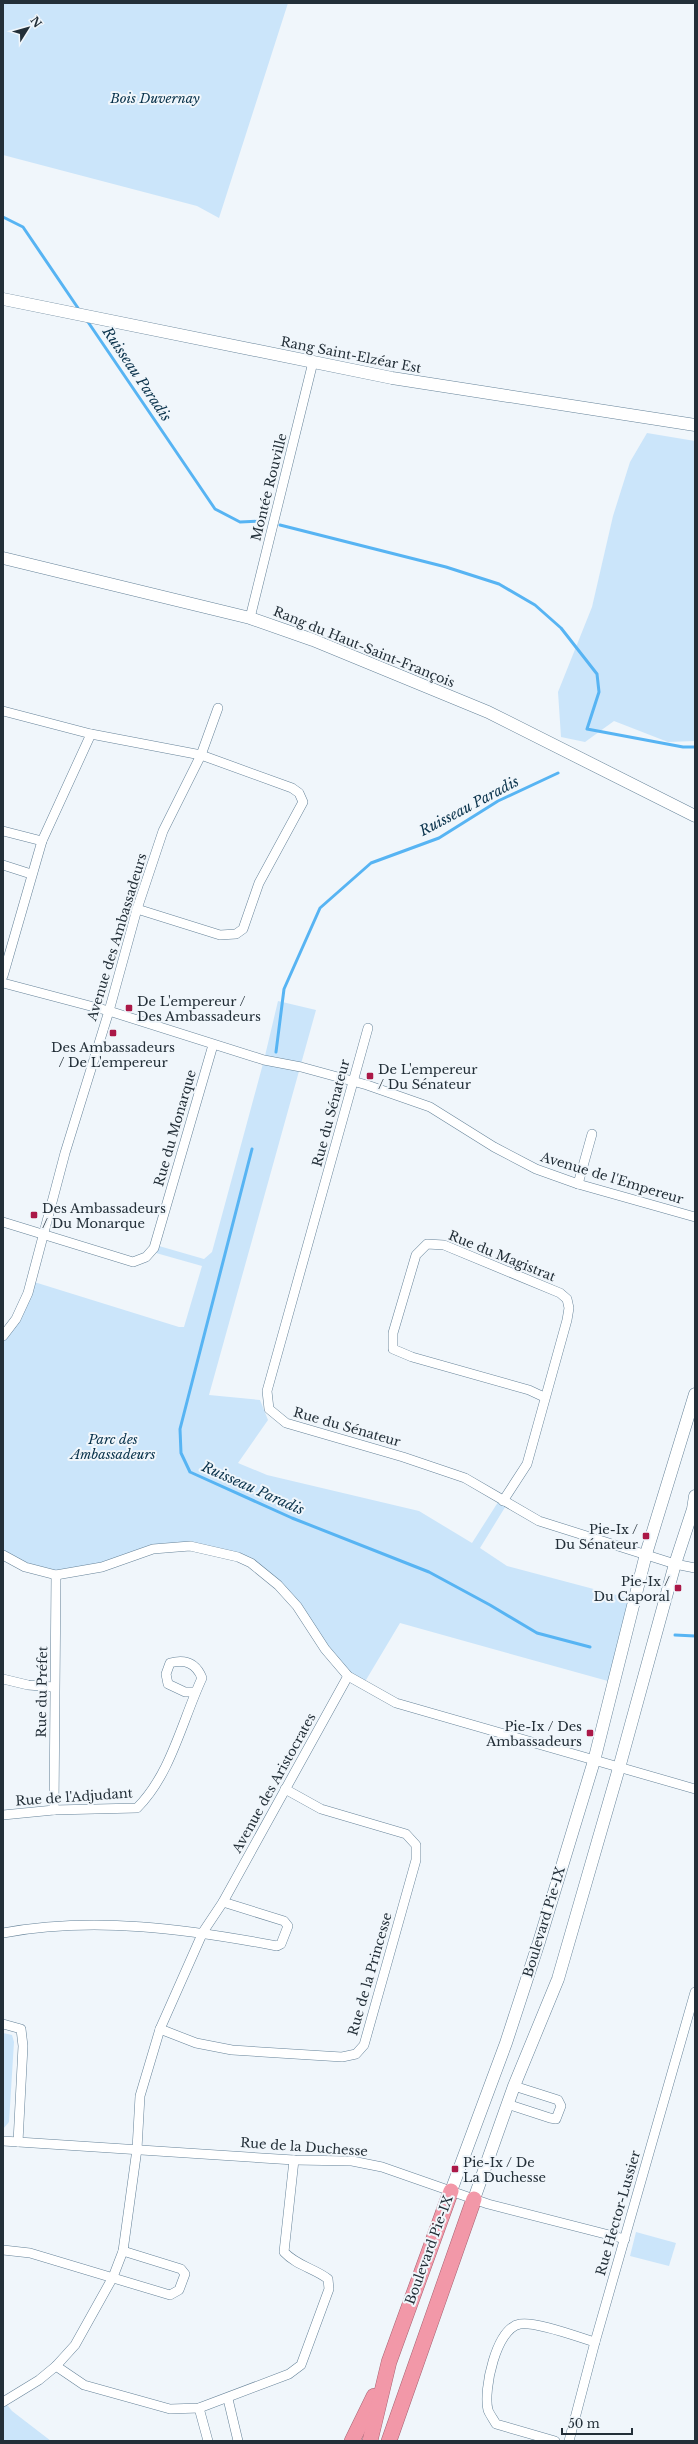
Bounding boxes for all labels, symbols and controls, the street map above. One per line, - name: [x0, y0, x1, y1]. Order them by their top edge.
- north arrow: [8, 8, 48, 48]
- text: N: [27, 14, 45, 31]
- park label: Bois Duvernay: [109, 90, 200, 107]
- water label: Ruisseau Paradis: [98, 322, 175, 425]
- street label: Rang Saint-Elzéar Est: [279, 333, 423, 377]
- street label: Montée Rouville: [247, 431, 291, 543]
- street label: Rang du Haut-Saint-François: [271, 603, 457, 691]
- water label: Ruisseau Paradis: [415, 772, 522, 840]
- street label: Avenue des Ambassadeurs: [83, 851, 151, 1024]
- place label: De L'empereur / Des Ambassadeurs: [137, 993, 261, 1025]
- marker: De L'empereur / Des Ambassadeurs: [124, 1003, 134, 1013]
- marker: Des Ambassadeurs / De L'empereur: [108, 1028, 118, 1038]
- place label: Des Ambassadeurs / De L'empereur: [51, 1039, 175, 1071]
- street label: Rue du Sénateur: [308, 1057, 354, 1169]
- place label: De L'empereur / Du Sénateur: [378, 1061, 478, 1093]
- street label: Rue du Monarque: [150, 1068, 200, 1188]
- marker: De L'empereur / Du Sénateur: [365, 1071, 375, 1081]
- street label: Avenue de l'Empereur: [538, 1148, 686, 1208]
- place label: Des Ambassadeurs / Du Monarque: [42, 1200, 166, 1232]
- marker: Des Ambassadeurs / Du Monarque: [29, 1210, 39, 1220]
- street label: Rue du Magistrat: [446, 1227, 558, 1285]
- street label: Rue du Sénateur: [291, 1404, 403, 1451]
- park label: Parc des Ambassadeurs: [69, 1431, 155, 1463]
- water label: Ruisseau Paradis: [198, 1457, 307, 1519]
- place label: Pie-Ix / Du Sénateur: [555, 1521, 639, 1553]
- marker: Pie-Ix / Du Sénateur: [641, 1531, 651, 1541]
- place label: Pie-Ix / Du Caporal: [593, 1573, 670, 1605]
- marker: Pie-Ix / Du Caporal: [673, 1583, 683, 1593]
- street label: Rue du Préfet: [33, 1646, 51, 1738]
- street label: Avenue des Aristocrates: [228, 1710, 320, 1857]
- place label: Pie-Ix / Des Ambassadeurs: [485, 1718, 582, 1750]
- marker: Pie-Ix / Des Ambassadeurs: [585, 1728, 595, 1738]
- street label: Rue de l'Adjudant: [15, 1784, 133, 1810]
- street label: Boulevard Pie-IX: [519, 1864, 569, 1979]
- street label: Rue de la Princesse: [344, 1910, 396, 2038]
- street label: Rue de la Duchesse: [240, 2134, 368, 2160]
- street label: Rue Hector-Lussier: [592, 2148, 644, 2278]
- place label: Pie-Ix / De La Duchesse: [463, 2154, 546, 2186]
- marker: Pie-Ix / De La Duchesse: [450, 2164, 460, 2174]
- street label: Boulevard Pie-IX: [401, 2193, 457, 2307]
- scale bar: [562, 2410, 632, 2436]
- text: 50 m: [568, 2416, 600, 2431]

